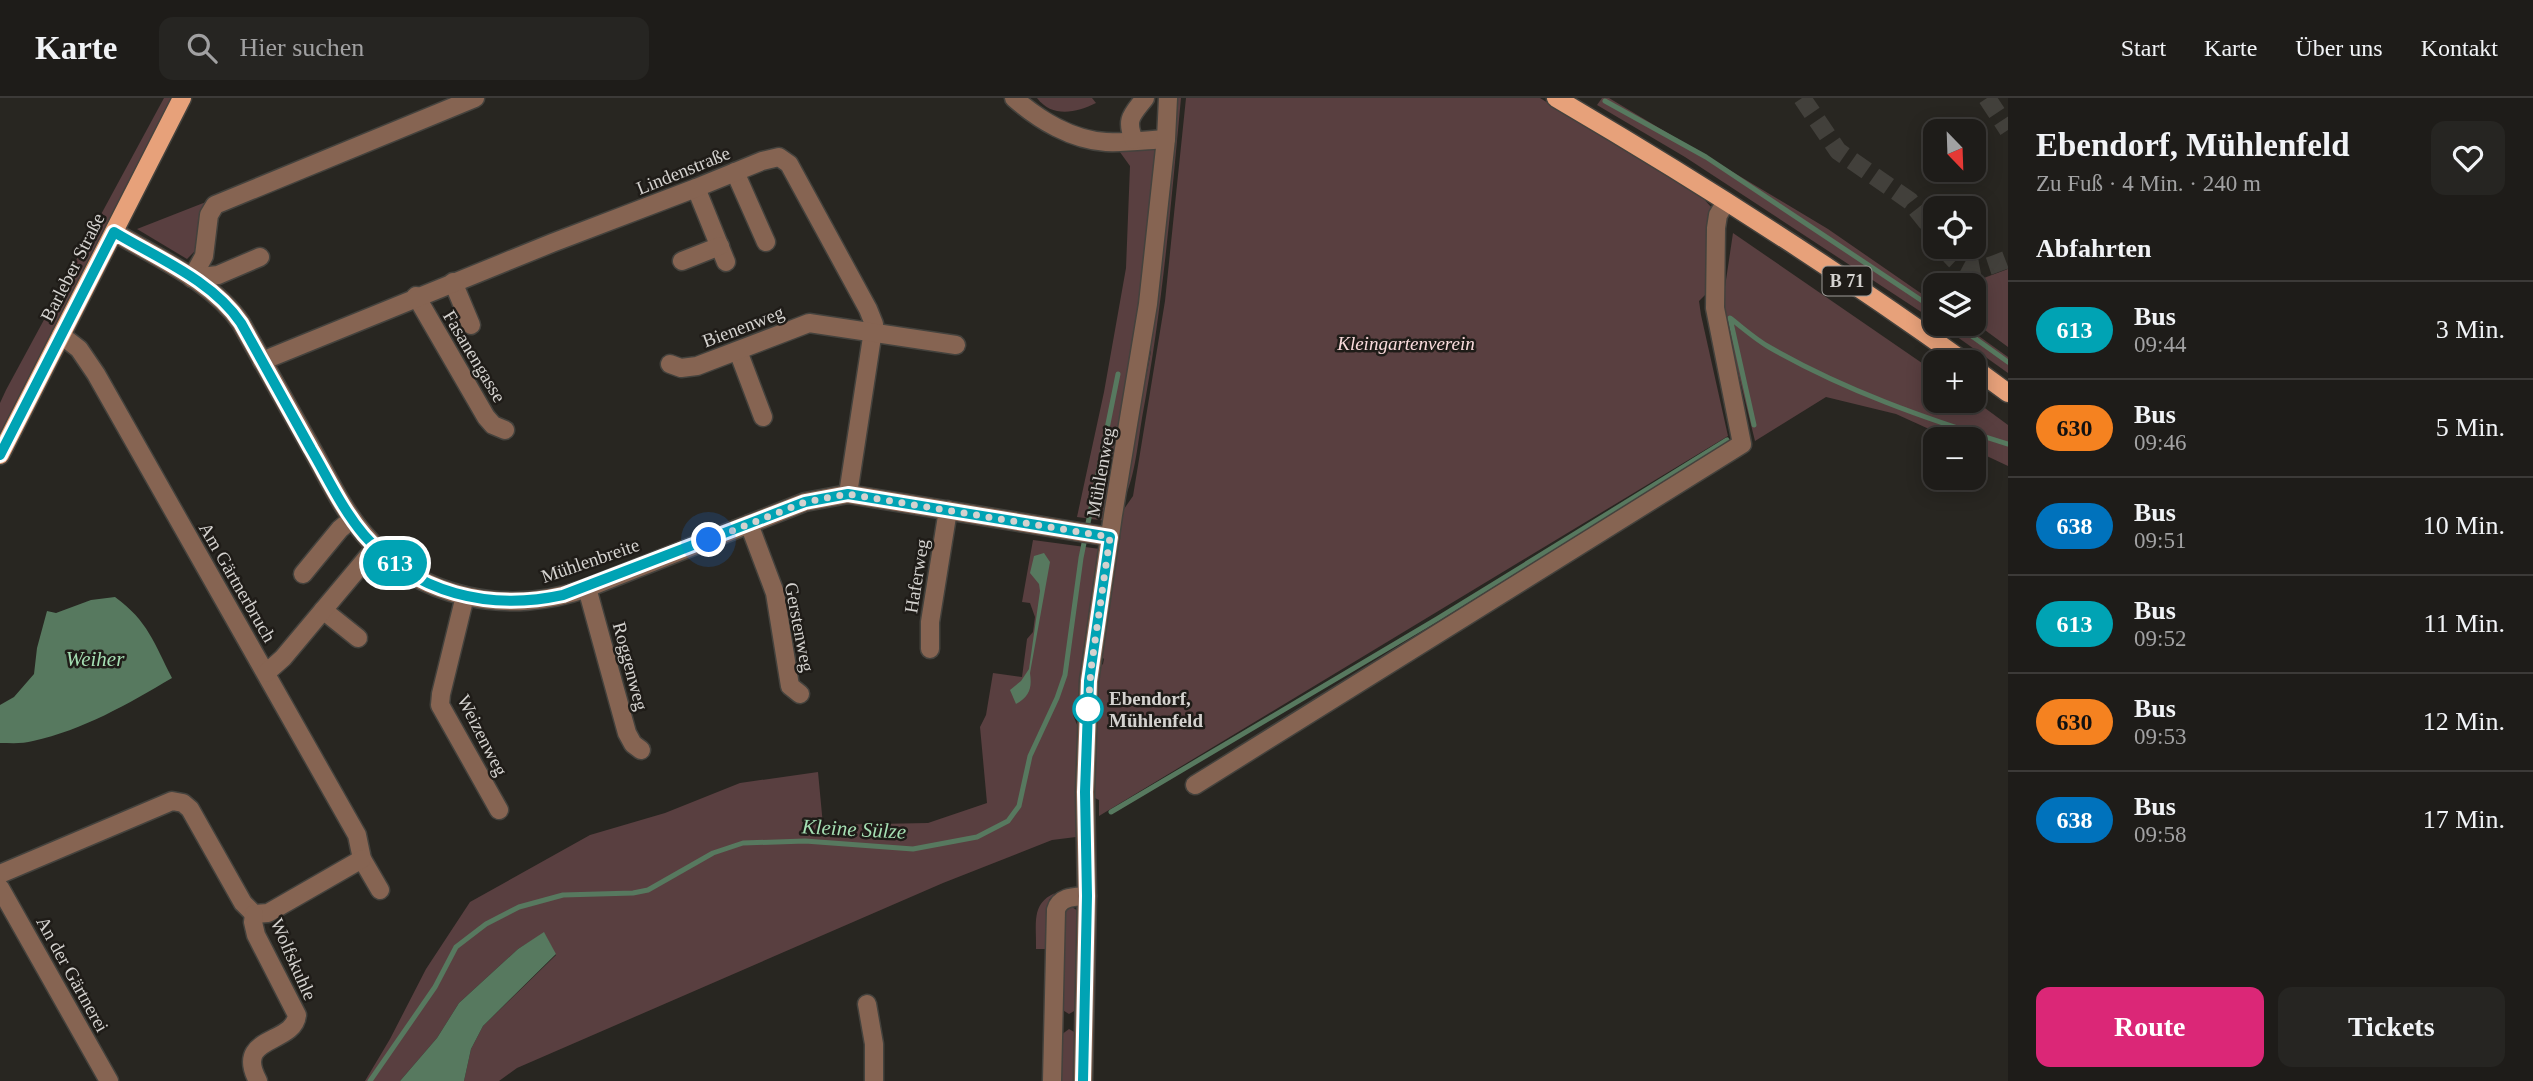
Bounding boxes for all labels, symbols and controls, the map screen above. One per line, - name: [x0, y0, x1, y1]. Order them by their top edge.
- search box: [159, 17, 649, 80]
- icon: search: [183, 29, 221, 67]
- text: Karte: [35, 30, 117, 66]
- text: Hier suchen: [239, 33, 364, 62]
- text: Start: [2121, 35, 2166, 61]
- text: Karte: [2204, 35, 2257, 61]
- text: Über uns: [2295, 35, 2383, 61]
- text: Kontakt: [2421, 35, 2498, 61]
- north arrow: [1923, 119, 1986, 182]
- map controls: [1923, 119, 1986, 490]
- button: heart: [2431, 121, 2505, 195]
- text: Ebendorf, Mühlenfeld: [2036, 127, 2350, 163]
- street label: Lindenstraße: [633, 142, 733, 199]
- text: Zu Fuß · 4 Min. · 240 m: [2036, 171, 2261, 196]
- button: locate: [1923, 196, 1986, 259]
- street label: Barleber Straße: [36, 210, 109, 325]
- text: Abfahrten: [2036, 234, 2152, 263]
- road number: B 71: [1822, 266, 1871, 296]
- button: layers: [1923, 273, 1986, 336]
- street label: Bienenweg: [700, 301, 787, 352]
- text: Bus: [2134, 302, 2176, 331]
- street label: Fasanengasse: [439, 307, 510, 406]
- text: 3 Min.: [2436, 315, 2505, 344]
- text: 613: [2057, 317, 2093, 343]
- text: 09:44: [2134, 332, 2186, 357]
- park label: Kleingartenverein: [1336, 333, 1475, 354]
- button: +: [1923, 350, 1986, 413]
- text: Bus: [2134, 400, 2176, 429]
- text: 5 Min.: [2436, 413, 2505, 442]
- text: 630: [2057, 415, 2093, 441]
- street label: Mühlenweg: [1082, 425, 1119, 519]
- button: −: [1923, 427, 1986, 490]
- text: 09:46: [2134, 430, 2186, 455]
- text: Bus: [2134, 498, 2176, 527]
- text: 10 Min.: [2423, 511, 2505, 540]
- text: 638: [2057, 513, 2093, 539]
- street label: Am Gärtnerbruch: [195, 519, 281, 646]
- your location: [691, 522, 726, 557]
- text: 09:51: [2134, 528, 2186, 553]
- street label: Mühlenbreite: [538, 534, 642, 587]
- street label: Haferweg: [900, 537, 933, 615]
- line badge: 613: [355, 540, 435, 586]
- text: 613: [377, 550, 413, 576]
- street label: Gerstenweg: [781, 581, 819, 674]
- text: Bus: [2134, 596, 2176, 625]
- text: 11 Min.: [2424, 609, 2505, 638]
- text: 613: [2057, 611, 2093, 637]
- street label: Roggenweg: [609, 620, 653, 713]
- text: 09:52: [2134, 626, 2186, 651]
- water label: Weiher: [66, 647, 125, 671]
- place label: Ebendorf, Mühlenfeld: [1109, 688, 1203, 731]
- street label: Weizenweg: [453, 691, 512, 780]
- marker: Ebendorf, Mühlenfeld: [1073, 694, 1103, 724]
- text: Bus: [2134, 694, 2176, 723]
- text: 12 Min.: [2423, 707, 2505, 736]
- text: 630: [2057, 709, 2093, 735]
- text: 09:53: [2134, 724, 2186, 749]
- text: Bus: [2134, 792, 2176, 821]
- text: 17 Min.: [2423, 805, 2505, 834]
- text: 638: [2057, 807, 2093, 833]
- water label: Kleine Sülze: [800, 814, 907, 844]
- text: 09:58: [2134, 822, 2186, 847]
- street label: An der Gärtnerei: [32, 913, 113, 1036]
- street label: Wolfskuhle: [266, 915, 321, 1003]
- button: Route: [2036, 987, 2264, 1067]
- button: Tickets: [2278, 987, 2505, 1067]

